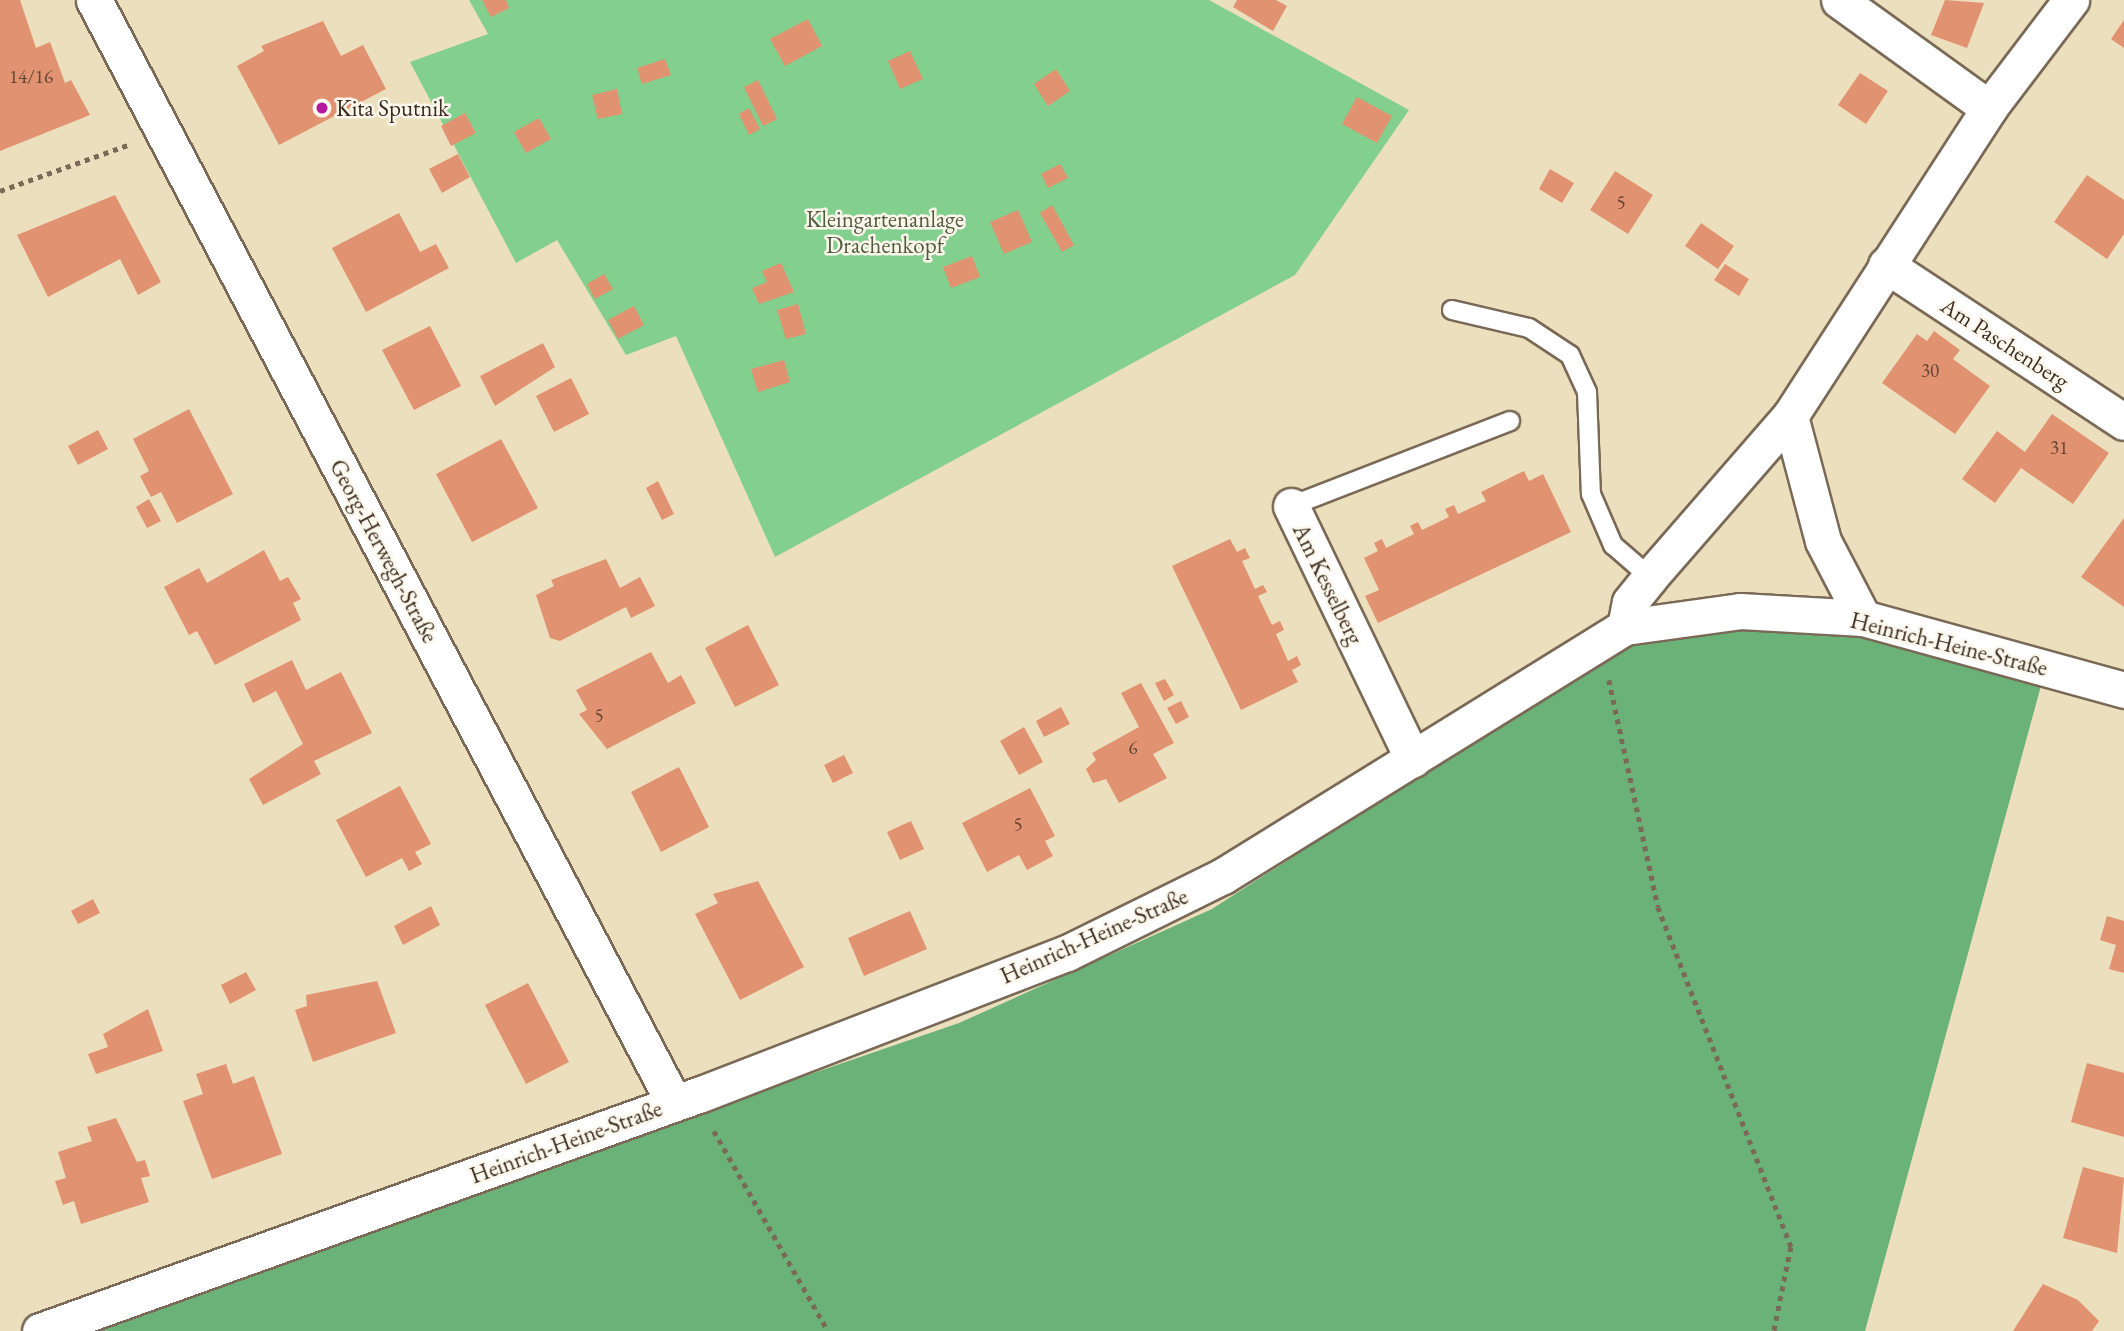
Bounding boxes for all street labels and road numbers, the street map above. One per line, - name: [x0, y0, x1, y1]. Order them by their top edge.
- street label: Am Paschenberg: [1936, 291, 2074, 395]
- street label: Georg-Herwegh-Straße: [324, 455, 444, 647]
- street label: Am Kesselberg: [1287, 519, 1369, 649]
- street label: Heinrich-Heine-Straße: [1848, 606, 2050, 682]
- street label: Heinrich-Heine-Straße: [996, 882, 1192, 990]
- street label: Heinrich-Heine-Straße: [466, 1094, 666, 1190]

